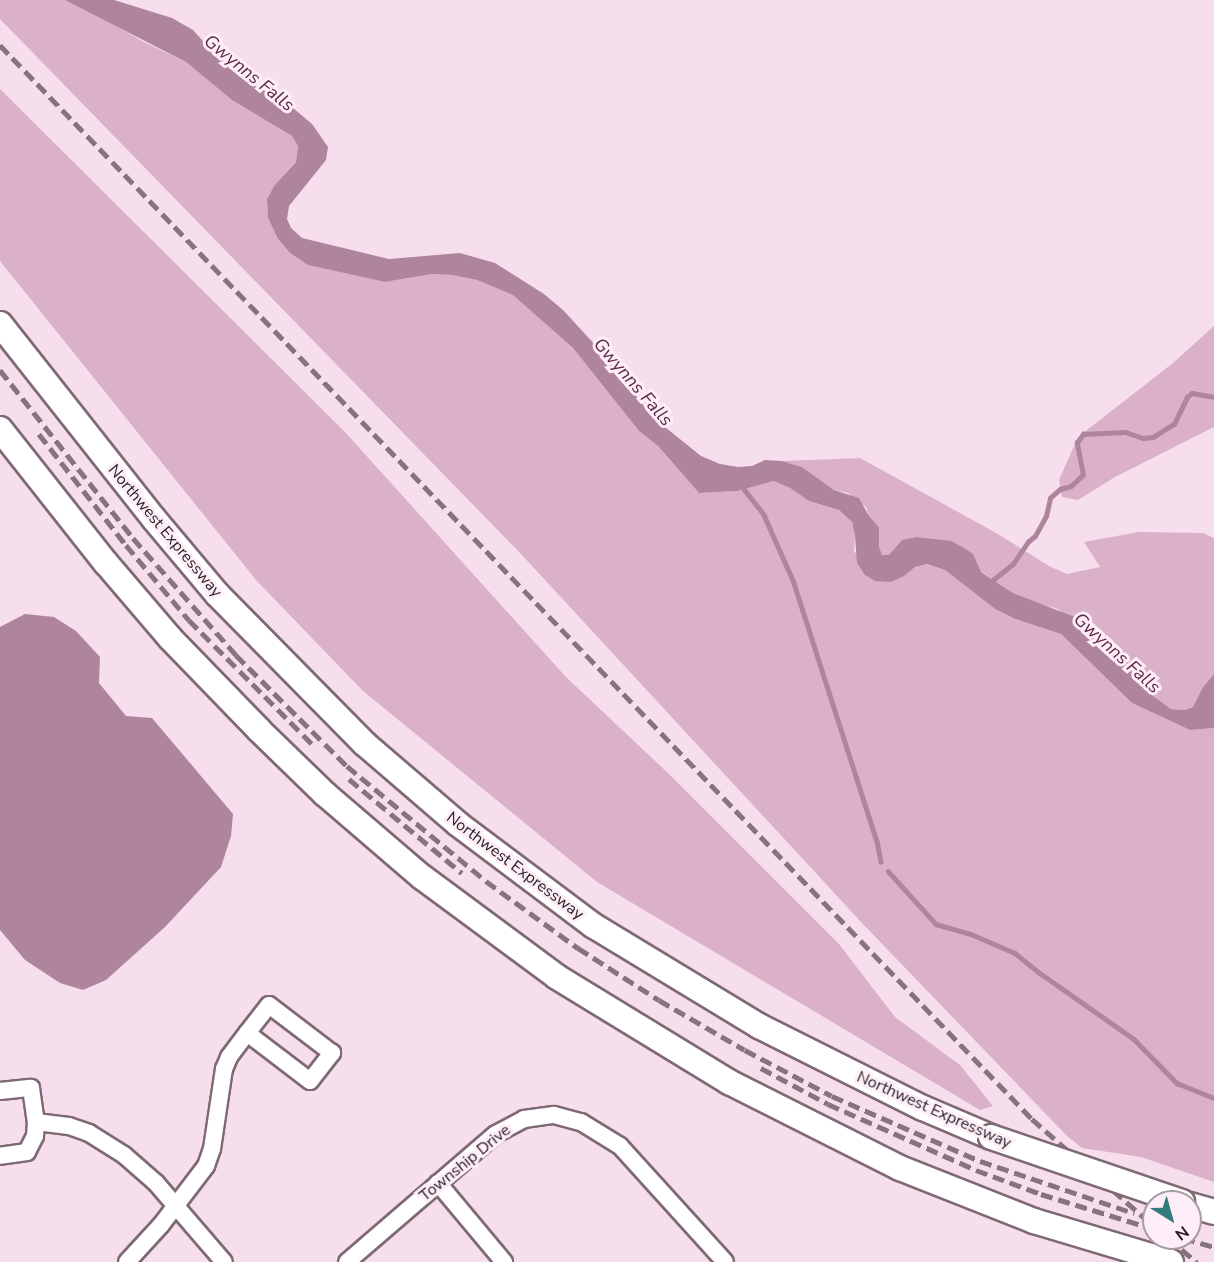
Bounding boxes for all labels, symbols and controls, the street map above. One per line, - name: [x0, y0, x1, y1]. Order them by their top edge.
- water label: Gwynns Falls: [200, 30, 298, 116]
- water label: Gwynns Falls: [589, 333, 677, 431]
- street label: Northwest Expressway: [104, 461, 226, 601]
- water label: Gwynns Falls: [1069, 608, 1165, 698]
- street label: Northwest Expressway: [443, 808, 587, 924]
- street label: Northwest Expressway: [854, 1067, 1014, 1153]
- street label: Township Drive: [416, 1120, 514, 1206]
- north arrow: [1142, 1190, 1202, 1250]
- text: N: [1170, 1220, 1193, 1245]

